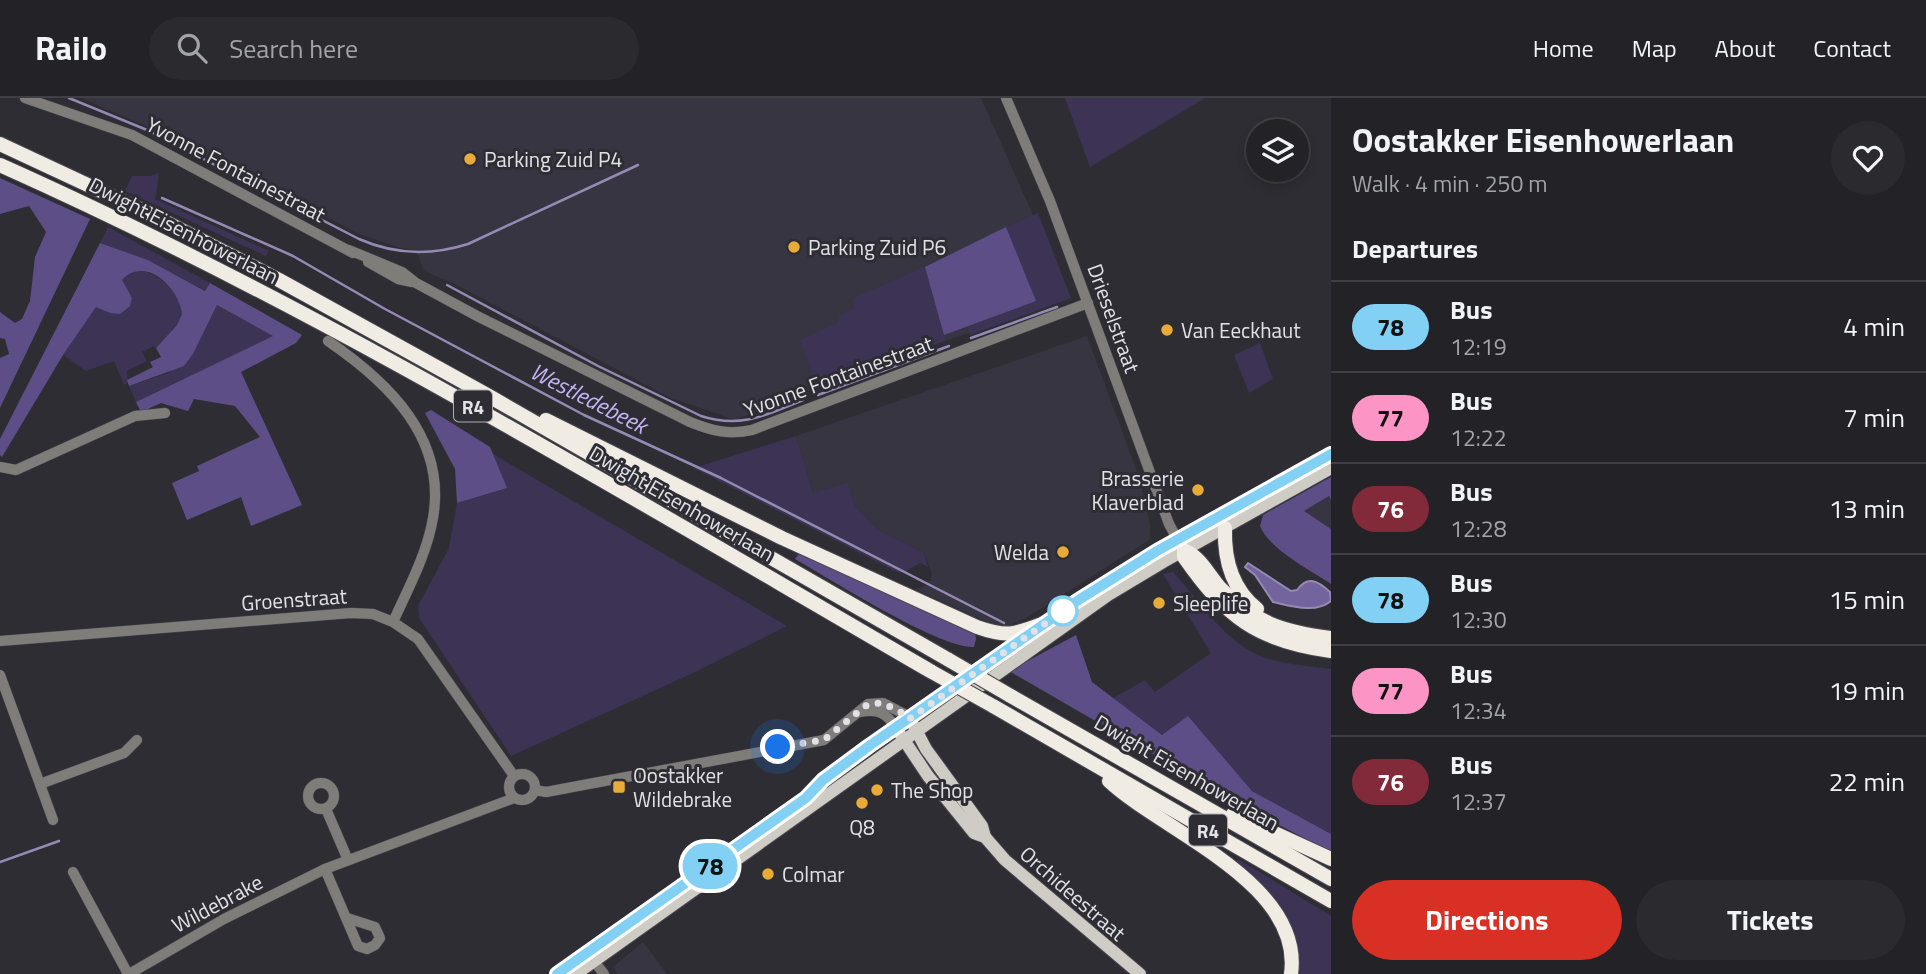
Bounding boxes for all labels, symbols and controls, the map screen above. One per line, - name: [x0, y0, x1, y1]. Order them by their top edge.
- search box: [149, 17, 639, 80]
- text: Railo: [35, 23, 107, 73]
- icon: search: [173, 29, 211, 67]
- text: Search here: [229, 29, 358, 68]
- text: Home: [1533, 30, 1594, 66]
- text: Map: [1632, 30, 1677, 66]
- text: About: [1715, 30, 1775, 66]
- text: Contact: [1813, 30, 1891, 66]
- street label: Yvonne Fontainestraat: [140, 108, 332, 230]
- text: Oostakker Eisenhowerlaan: [1352, 115, 1734, 165]
- map controls: [1246, 119, 1309, 182]
- button: layers: [1246, 119, 1309, 182]
- button: heart: [1831, 121, 1905, 195]
- place label: Parking Zuid P4: [484, 143, 622, 175]
- marker: Parking Zuid P4: [462, 151, 478, 167]
- text: Walk · 4 min · 250 m: [1352, 166, 1548, 201]
- street label: Dwight Eisenhowerlaan: [84, 168, 284, 292]
- text: Departures: [1352, 229, 1478, 268]
- place label: Parking Zuid P6: [808, 231, 946, 263]
- marker: Parking Zuid P6: [786, 239, 802, 255]
- street label: Drieselstraat: [1079, 259, 1149, 378]
- text: Bus: [1450, 290, 1492, 329]
- text: 4 min: [1843, 307, 1905, 346]
- text: 78: [1377, 309, 1404, 345]
- place label: Van Eeckhaut: [1181, 314, 1301, 346]
- marker: Van Eeckhaut: [1159, 322, 1175, 338]
- street label: Yvonne Fontainestraat: [739, 327, 938, 425]
- text: 12:19: [1450, 329, 1507, 364]
- water label: Westledebeek: [524, 354, 656, 444]
- text: Bus: [1450, 381, 1492, 420]
- road number: R4: [454, 390, 492, 422]
- text: 7 min: [1843, 398, 1905, 437]
- text: 77: [1377, 400, 1404, 436]
- text: 12:22: [1450, 420, 1507, 455]
- street label: Dwight Eisenhowerlaan: [583, 437, 781, 569]
- place label: Brasserie Klaverblad: [1091, 462, 1184, 518]
- text: Bus: [1450, 472, 1492, 511]
- marker: Brasserie Klaverblad: [1190, 482, 1206, 498]
- text: 13 min: [1829, 489, 1905, 528]
- text: 76: [1377, 491, 1404, 527]
- text: 12:28: [1450, 511, 1507, 546]
- place label: Welda: [994, 536, 1049, 568]
- marker: Welda: [1055, 544, 1071, 560]
- text: Bus: [1450, 563, 1492, 602]
- street label: Groenstraat: [240, 579, 349, 619]
- text: 15 min: [1829, 580, 1905, 619]
- text: 78: [1377, 582, 1404, 618]
- place label: Sleeplife: [1173, 587, 1248, 619]
- marker: Sleeplife: [1151, 595, 1167, 611]
- unlabelled marker: [1048, 596, 1078, 626]
- text: 12:30: [1450, 602, 1507, 637]
- text: Bus: [1450, 654, 1492, 693]
- text: 19 min: [1829, 671, 1905, 710]
- text: 77: [1377, 673, 1404, 709]
- text: 12:34: [1450, 693, 1507, 728]
- street label: Dwight Eisenhowerlaan: [1088, 706, 1286, 838]
- your location: [760, 729, 795, 764]
- text: Bus: [1450, 745, 1492, 784]
- place label: Oostakker Wildebrake: [633, 759, 732, 815]
- text: 22 min: [1829, 762, 1905, 801]
- text: 76: [1377, 764, 1404, 800]
- place label: The Shop: [891, 774, 973, 806]
- marker: Oostakker Wildebrake: [611, 779, 627, 795]
- marker: The Shop: [869, 782, 885, 798]
- text: 12:37: [1450, 784, 1507, 819]
- marker: Q8: [854, 795, 870, 811]
- place label: Q8: [849, 811, 875, 843]
- road number: R4: [1189, 814, 1227, 846]
- street label: Orchideestraat: [1013, 838, 1133, 948]
- line badge: 78: [678, 843, 742, 889]
- text: 78: [697, 848, 723, 884]
- place label: Colmar: [782, 858, 845, 890]
- street label: Wildebrake: [166, 866, 268, 940]
- marker: Colmar: [760, 866, 776, 882]
- button: Directions: [1352, 880, 1622, 960]
- button: Tickets: [1636, 880, 1905, 960]

